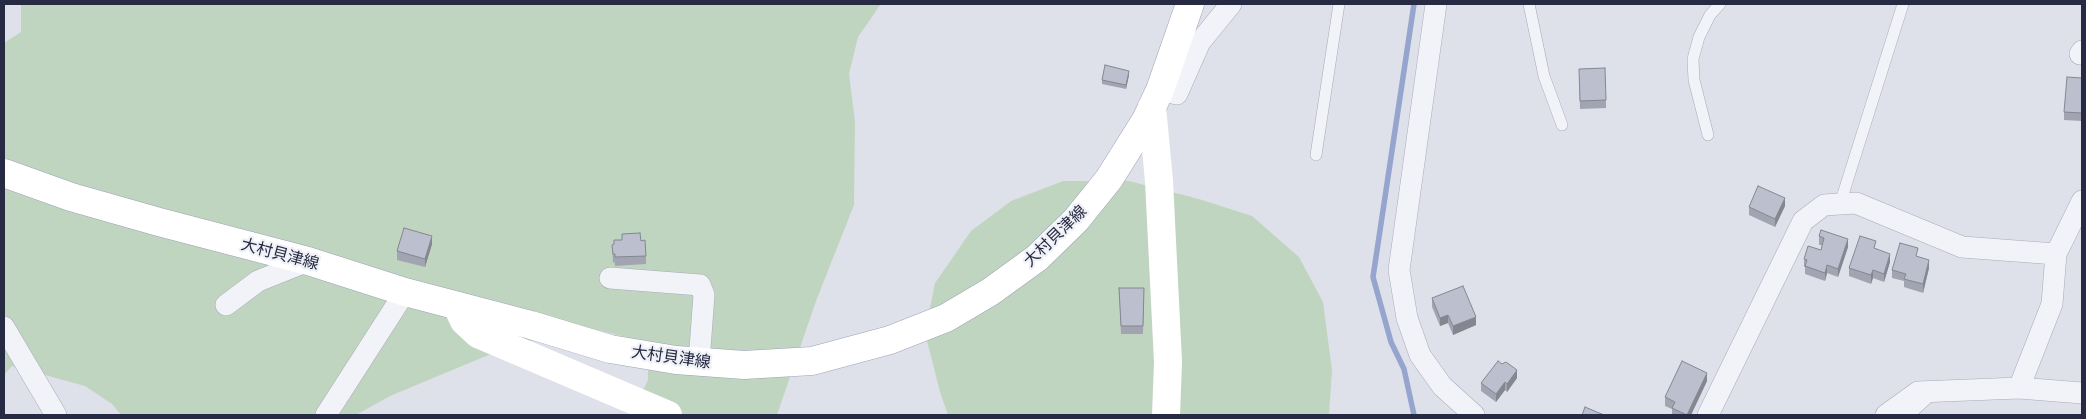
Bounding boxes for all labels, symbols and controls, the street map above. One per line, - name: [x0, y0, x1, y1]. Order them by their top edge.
- street label: 大村貝津線: [1020, 201, 1090, 271]
- street label: 大村貝津線: [239, 234, 321, 274]
- street label: 大村貝津線: [630, 342, 712, 372]

